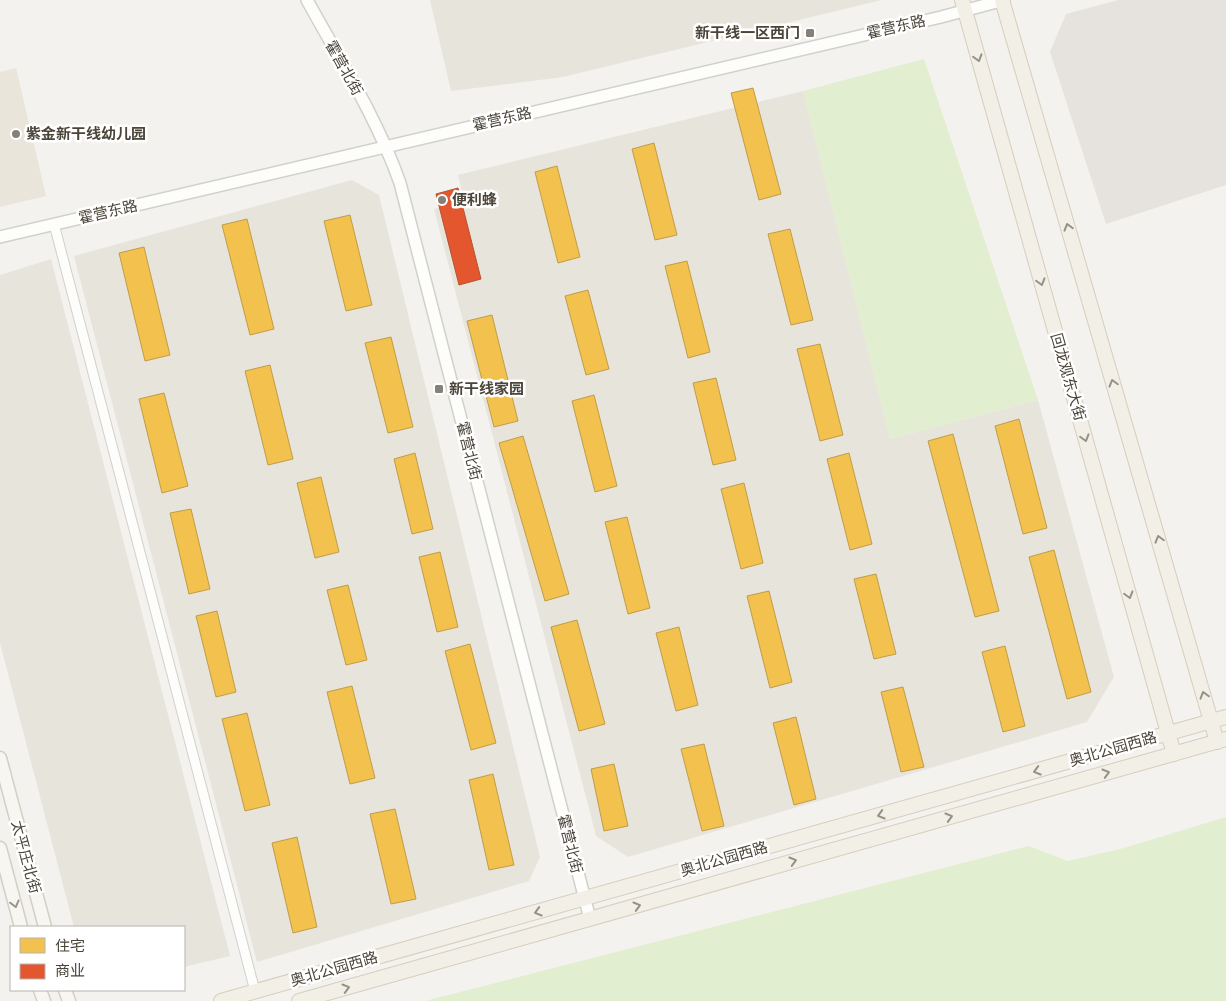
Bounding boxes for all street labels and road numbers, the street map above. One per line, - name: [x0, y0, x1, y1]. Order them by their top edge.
- street label: 霍营东路: [865, 11, 927, 43]
- street label: 霍营北街: [322, 37, 366, 99]
- street label: 霍营东路: [471, 103, 533, 135]
- street label: 霍营东路: [77, 196, 139, 228]
- street label: 回龙观东大街: [1047, 331, 1089, 423]
- street label: 霍营北街: [453, 420, 485, 482]
- street label: 奥北公园西路: [1067, 728, 1159, 770]
- street label: 霍营北街: [554, 813, 586, 875]
- street label: 太平庄北街: [8, 818, 44, 896]
- street label: 奥北公园西路: [678, 838, 770, 880]
- street label: 奥北公园西路: [288, 948, 380, 990]

